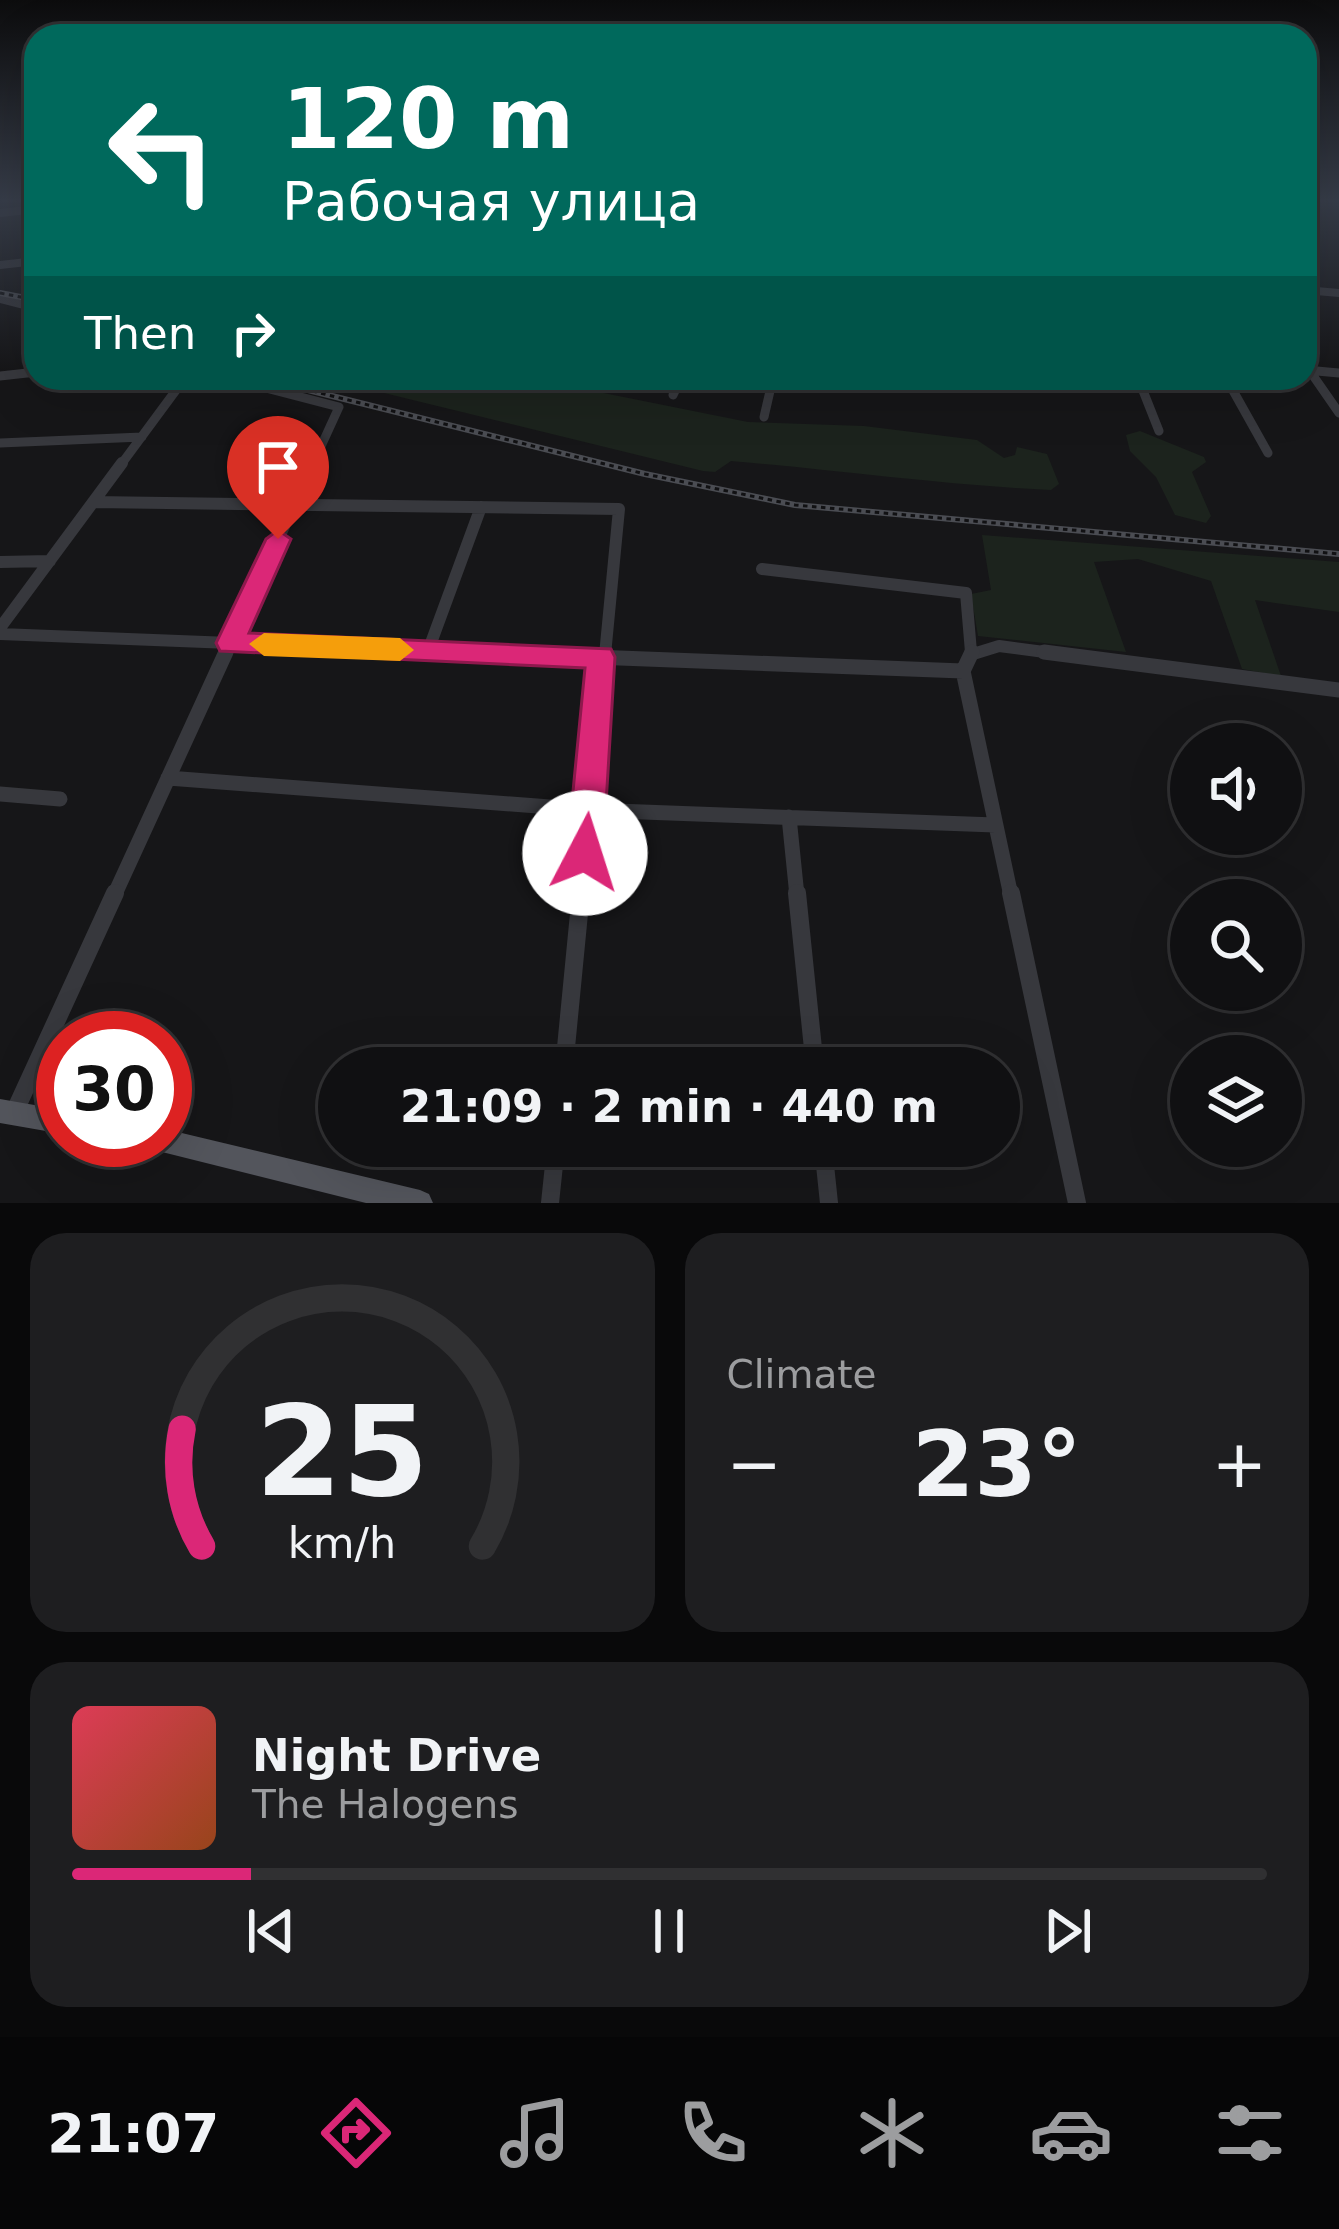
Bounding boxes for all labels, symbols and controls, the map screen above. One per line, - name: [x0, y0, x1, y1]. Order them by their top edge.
- text: 120 m: [282, 70, 574, 168]
- icon: left: [84, 72, 240, 228]
- text: Рабочая улица: [282, 170, 700, 233]
- icon: right: [220, 300, 286, 366]
- text: Then: [84, 307, 196, 360]
- pin: [227, 416, 329, 539]
- icon: arrive: [245, 434, 311, 500]
- map controls: [1170, 723, 1302, 1167]
- button: sound: [1170, 723, 1302, 855]
- position arrow: [522, 790, 648, 916]
- button: search: [1170, 879, 1302, 1011]
- speed limit sign: 30: [36, 1011, 192, 1167]
- button: layers: [1170, 1035, 1302, 1167]
- text: 21:09 · 2 min · 440 m: [400, 1080, 938, 1133]
- text: Climate: [727, 1352, 877, 1397]
- text: 25: [255, 1379, 429, 1524]
- text: 23°: [912, 1412, 1082, 1517]
- text: −: [727, 1426, 782, 1503]
- text: +: [1212, 1426, 1267, 1503]
- text: km/h: [288, 1517, 396, 1567]
- text: Night Drive: [252, 1729, 541, 1782]
- text: The Halogens: [252, 1782, 519, 1827]
- icon: previous: [238, 1898, 304, 1964]
- icon: pause: [636, 1898, 702, 1964]
- icon: next: [1035, 1898, 1101, 1964]
- icon: directions: [314, 2091, 398, 2175]
- icon: music: [493, 2091, 577, 2175]
- icon: phone: [671, 2091, 755, 2175]
- icon: climate: [850, 2091, 934, 2175]
- icon: car: [1029, 2091, 1113, 2175]
- icon: filters: [1208, 2091, 1292, 2175]
- text: 21:07: [47, 2102, 219, 2165]

